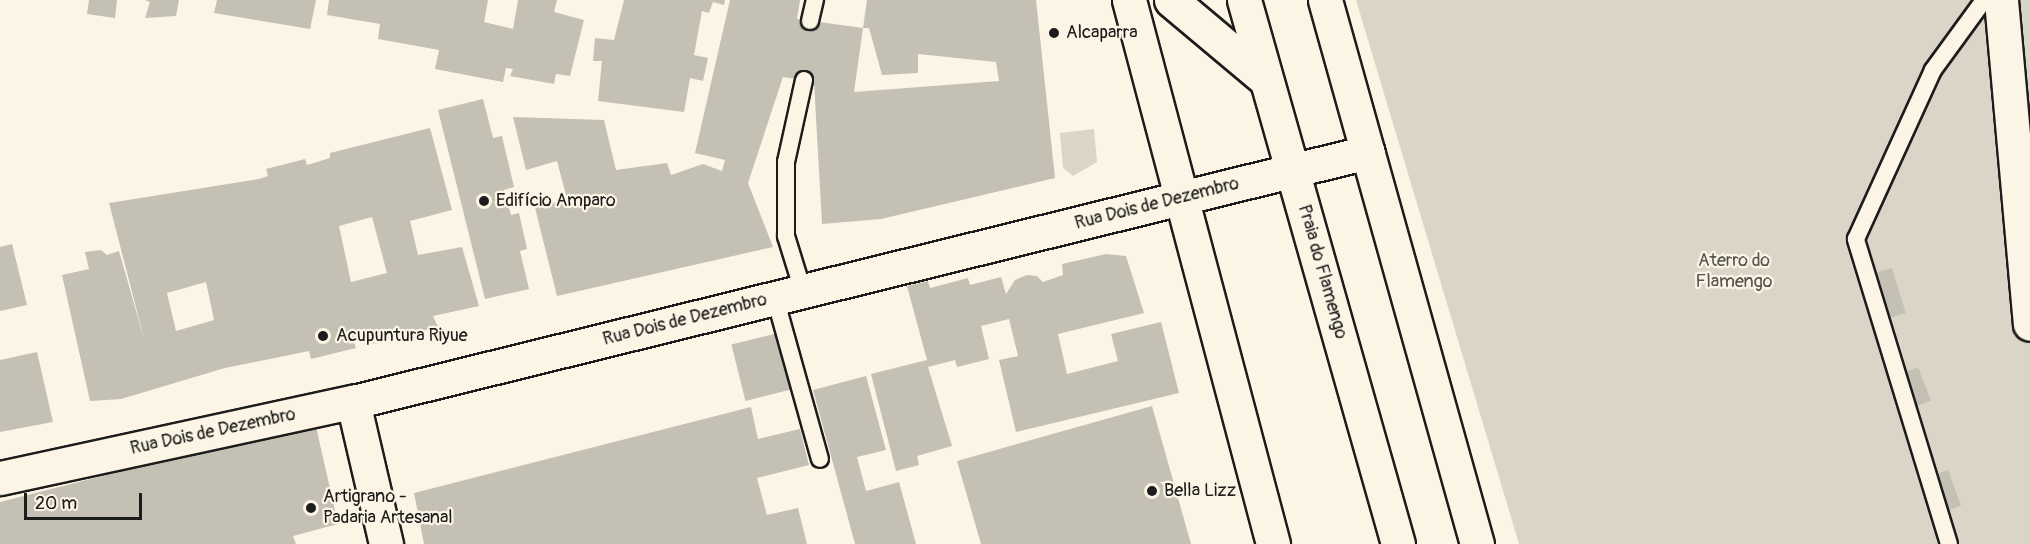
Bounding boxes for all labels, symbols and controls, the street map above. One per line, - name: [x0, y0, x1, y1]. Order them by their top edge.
- place label: Alcaparra: [1066, 22, 1138, 44]
- marker: Alcaparra: [1047, 26, 1061, 40]
- street label: Rua Dois de Dezembro: [1073, 173, 1241, 235]
- place label: Edifício Amparo: [496, 190, 616, 212]
- marker: Edifício Amparo: [477, 194, 491, 208]
- street label: Praia do Flamengo: [1292, 202, 1352, 342]
- park label: Aterro do Flamengo: [1696, 251, 1772, 294]
- street label: Rua Dois de Dezembro: [601, 289, 769, 351]
- place label: Acupuntura Riyue: [336, 325, 468, 347]
- marker: Acupuntura Riyue: [314, 327, 332, 345]
- street label: Rua Dois de Dezembro: [128, 404, 298, 460]
- place label: Bella Lizz: [1164, 480, 1236, 502]
- scale bar: [27, 481, 146, 519]
- marker: Bella Lizz: [1145, 484, 1159, 498]
- place label: Artigrano - Padaria Artesanal: [323, 487, 453, 530]
- text: 20 m: [35, 492, 77, 515]
- marker: Artigrano - Padaria Artesanal: [304, 501, 318, 515]

